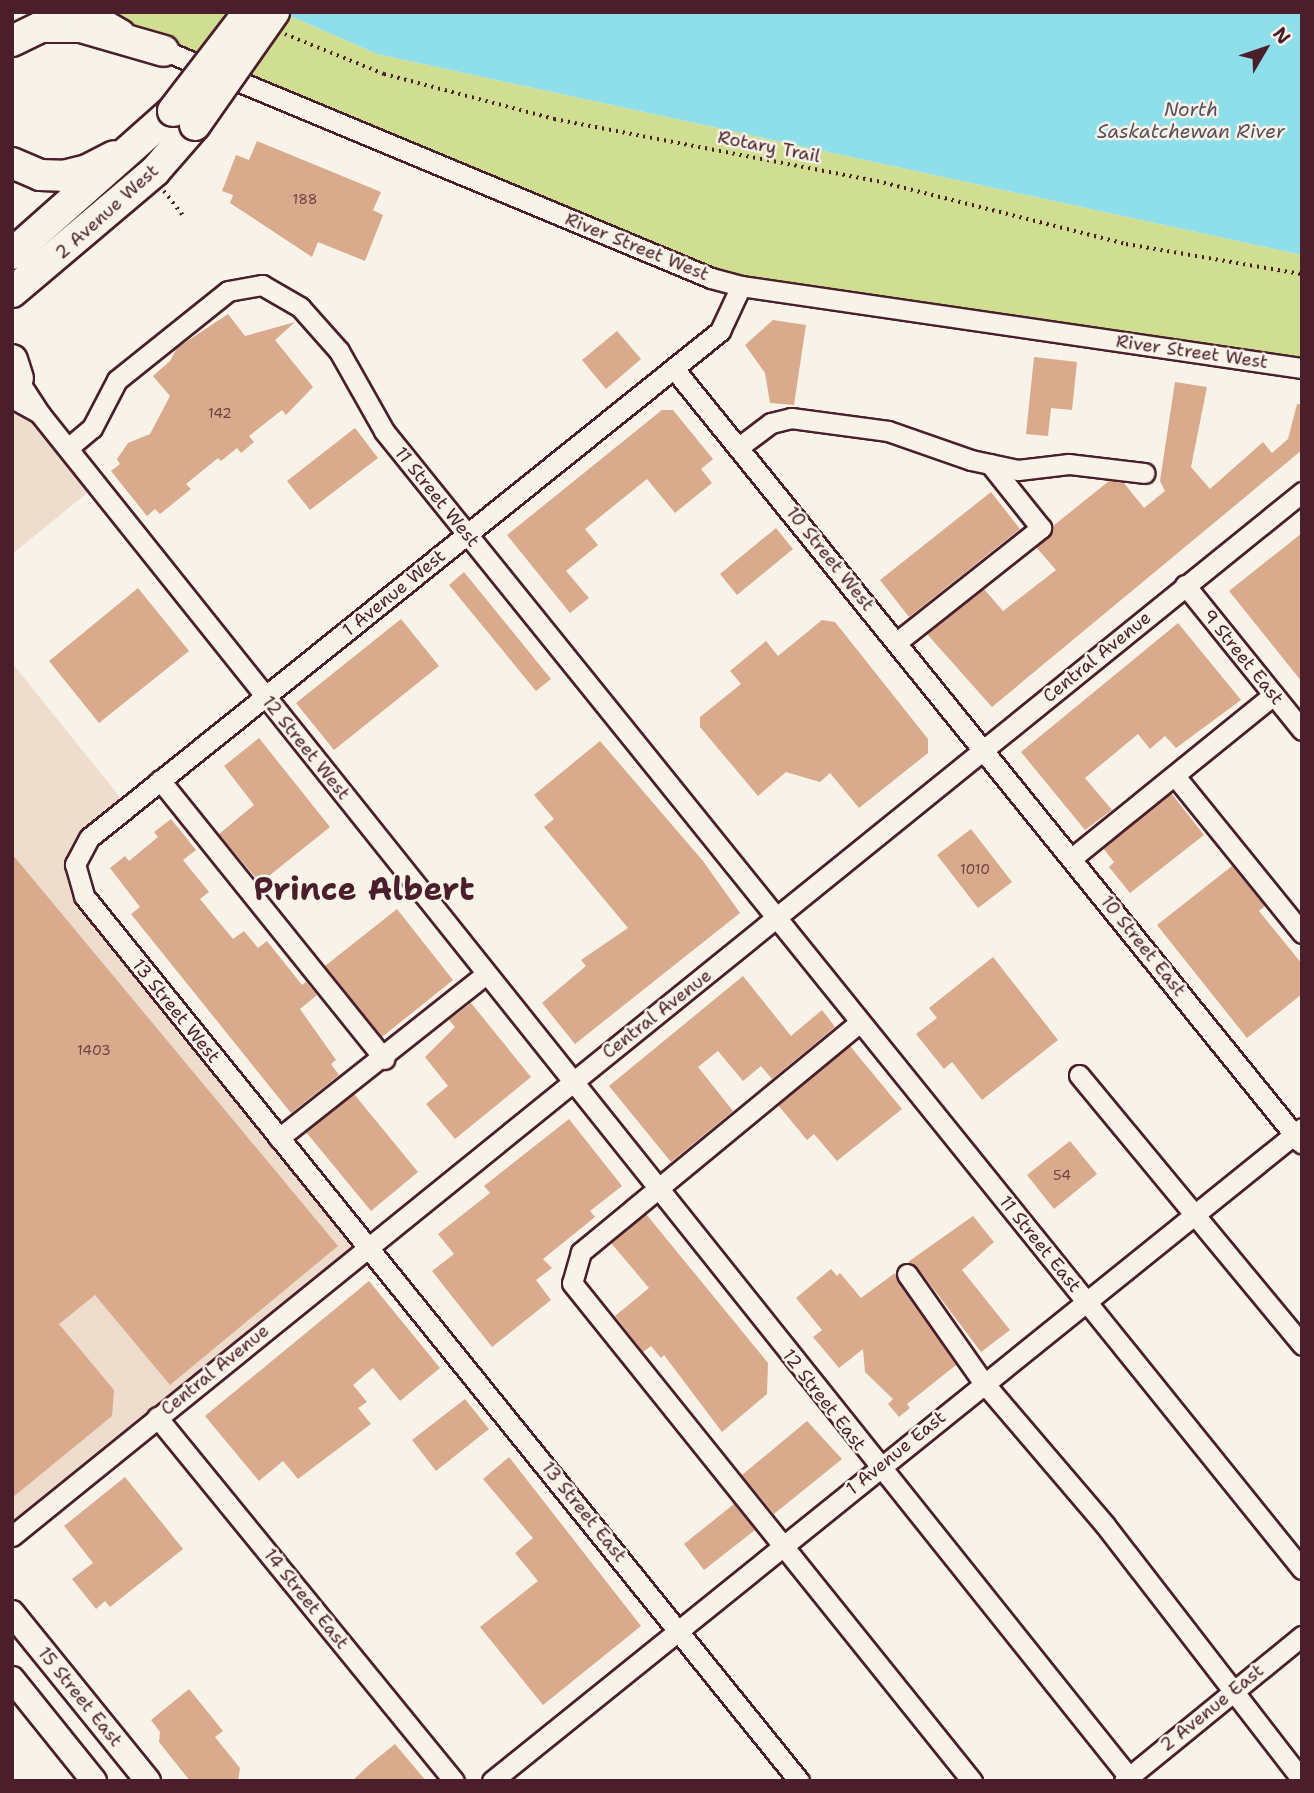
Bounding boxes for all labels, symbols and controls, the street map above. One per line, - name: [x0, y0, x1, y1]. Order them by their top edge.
- north arrow: [1230, 14, 1300, 84]
- text: N: [1267, 22, 1296, 49]
- water label: North Saskatchewan River: [1097, 99, 1285, 143]
- street label: Rotary Trail: [716, 126, 822, 168]
- street label: 2 Avenue West: [51, 160, 163, 264]
- house number: 188: [293, 191, 317, 207]
- street label: River Street West: [562, 208, 712, 286]
- street label: River Street West: [1115, 331, 1269, 373]
- house number: 142: [208, 405, 232, 421]
- street label: 11 Street West: [390, 443, 484, 551]
- street label: 10 Street West: [781, 503, 879, 615]
- street label: 1 Avenue West: [338, 545, 450, 641]
- street label: 9 Street East: [1198, 605, 1288, 709]
- street label: Central Avenue: [1039, 607, 1155, 707]
- street label: 12 Street West: [258, 692, 354, 804]
- house number: 1010: [960, 861, 990, 877]
- district label: Prince Albert: [253, 870, 475, 908]
- street label: 10 Street East: [1096, 891, 1190, 1001]
- street label: 13 Street West: [128, 955, 224, 1067]
- street label: Central Avenue: [598, 965, 716, 1063]
- house number: 1403: [77, 1042, 111, 1058]
- house number: 54: [1053, 1167, 1071, 1183]
- street label: 11 Street East: [994, 1191, 1086, 1297]
- street label: Central Avenue: [157, 1320, 273, 1420]
- street label: 12 Street East: [778, 1345, 870, 1455]
- street label: 1 Avenue East: [842, 1406, 950, 1500]
- street label: 13 Street East: [537, 1457, 631, 1567]
- street label: 14 Street East: [259, 1544, 353, 1654]
- street label: 15 Street East: [33, 1643, 127, 1751]
- street label: 2 Avenue East: [1156, 1660, 1268, 1756]

